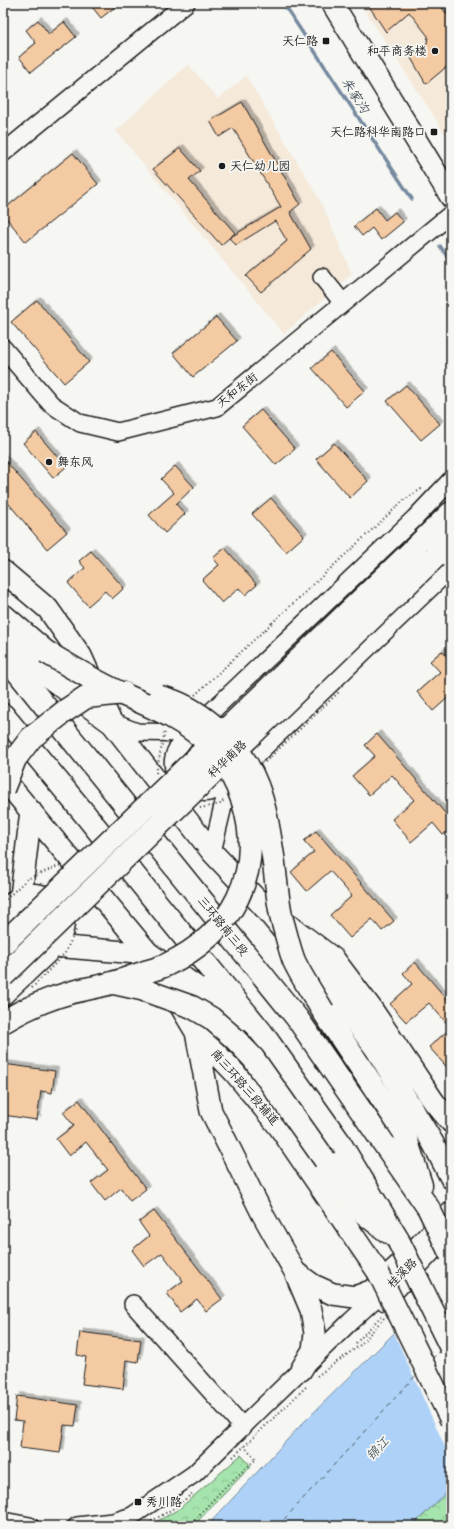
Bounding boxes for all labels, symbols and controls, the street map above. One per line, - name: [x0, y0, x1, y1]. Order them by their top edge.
- place label: 天仁路: [282, 32, 318, 51]
- marker: 天仁路: [321, 36, 331, 46]
- place label: 和平商务楼: [367, 42, 427, 61]
- marker: 和平商务楼: [430, 46, 440, 56]
- water label: 朱家沟: [335, 74, 375, 119]
- place label: 天仁路科华南路口: [330, 123, 426, 142]
- marker: 天仁路科华南路口: [429, 127, 439, 137]
- place label: 天仁幼儿园: [230, 157, 290, 176]
- marker: 天仁幼儿园: [217, 161, 227, 171]
- street label: 天和东街: [213, 368, 262, 413]
- place label: 舞东风: [57, 453, 93, 472]
- marker: 舞东风: [44, 457, 54, 467]
- street label: 科华南路: [203, 736, 251, 783]
- street label: 三环路南三段: [193, 892, 253, 960]
- street label: 南三环路三段辅道: [206, 1045, 283, 1130]
- street label: 桂溪路: [383, 1254, 422, 1293]
- water label: 锦江: [362, 1432, 395, 1466]
- place label: 秀川路: [146, 1493, 182, 1512]
- marker: 秀川路: [133, 1497, 143, 1507]

